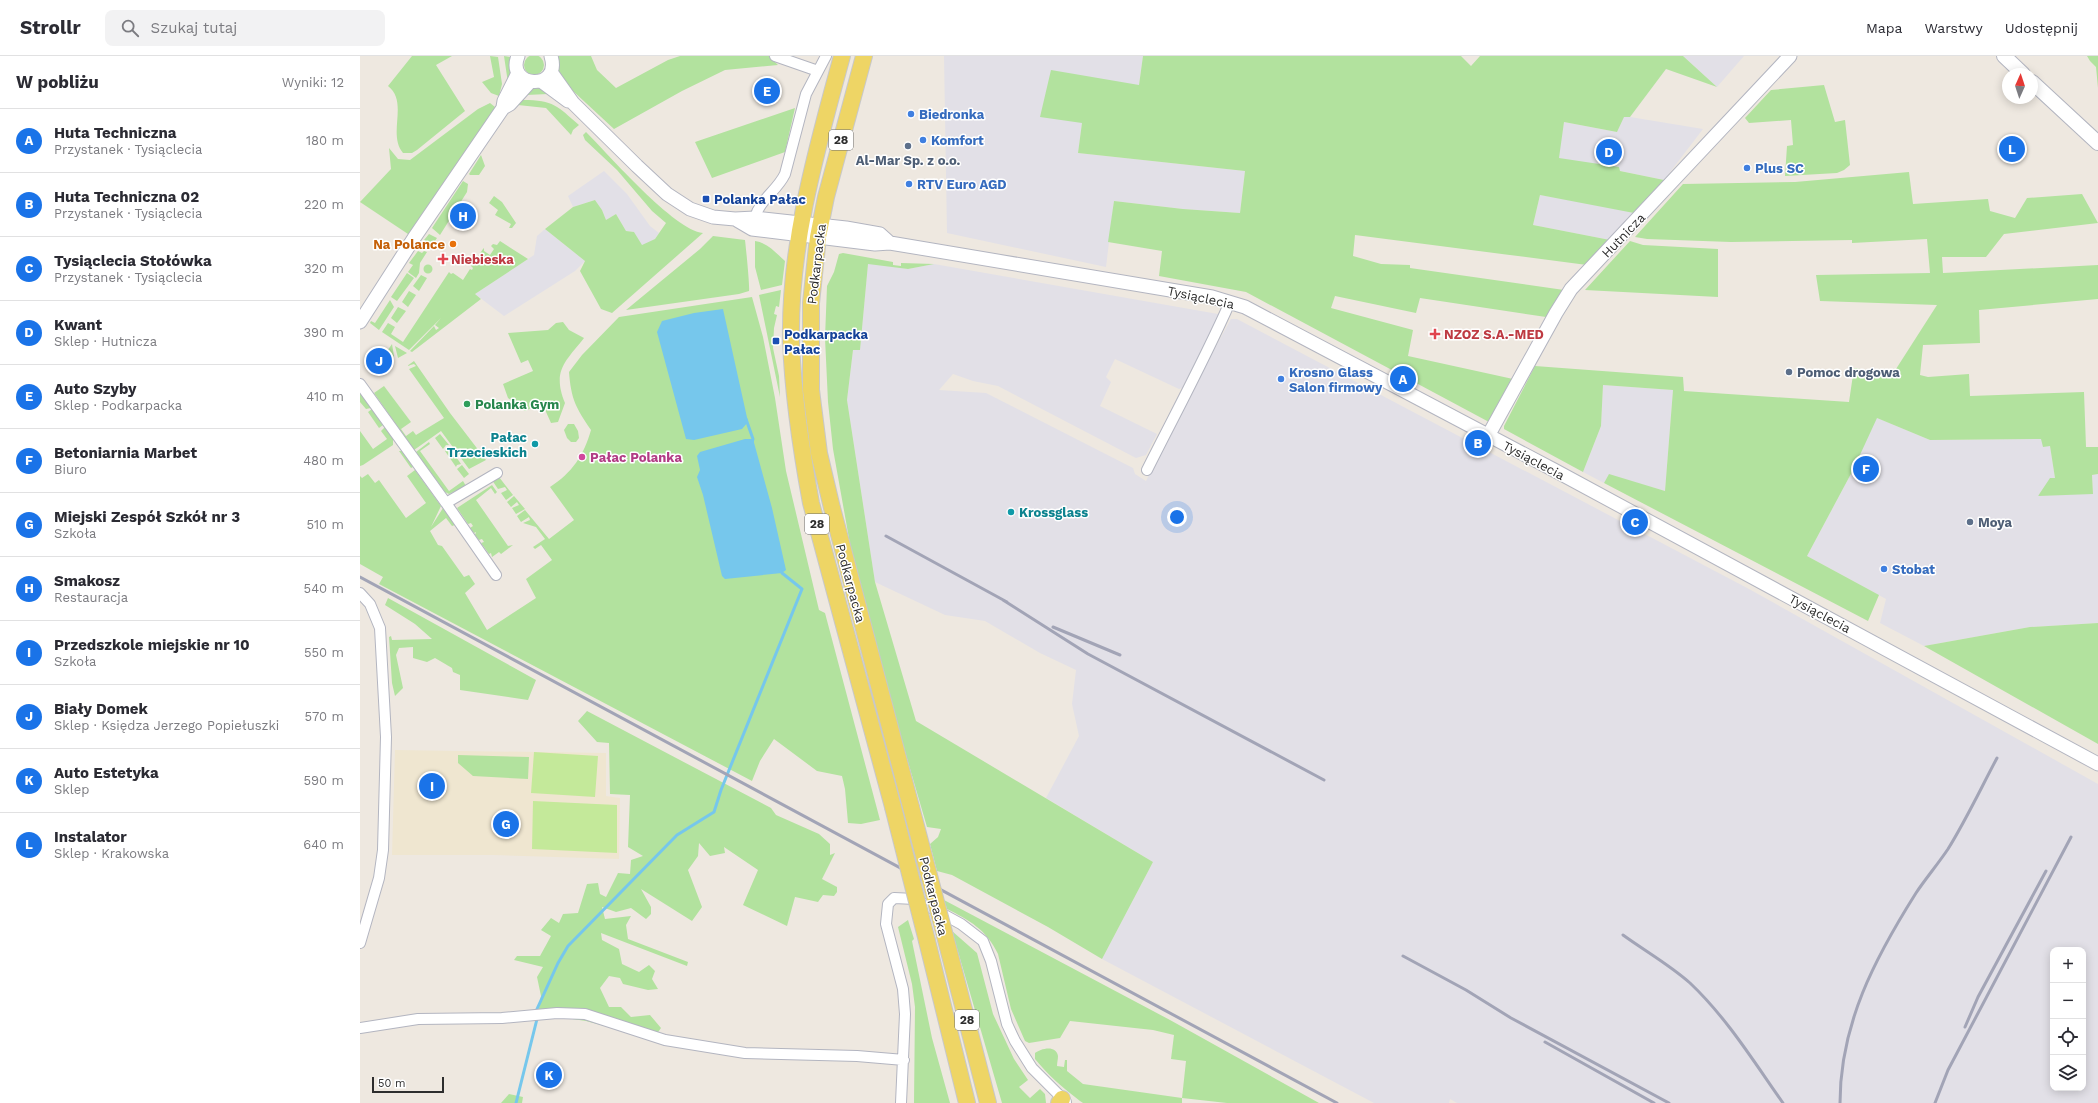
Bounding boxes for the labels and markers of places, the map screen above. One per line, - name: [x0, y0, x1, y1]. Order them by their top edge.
- pin: E: [754, 76, 780, 106]
- place label: Biedronka: [919, 107, 985, 122]
- marker: Biedronka: [906, 109, 916, 119]
- place label: Komfort: [931, 133, 984, 148]
- pin: L: [1999, 134, 2025, 164]
- marker: Komfort: [918, 135, 928, 145]
- pin: D: [1596, 137, 1622, 167]
- marker: Al-Mar Sp. z o.o.: [903, 141, 913, 151]
- place label: Al-Mar Sp. z o.o.: [856, 153, 960, 168]
- place label: Plus SC: [1755, 161, 1804, 176]
- marker: Plus SC: [1742, 163, 1752, 173]
- place label: RTV Euro AGD: [917, 177, 1007, 192]
- marker: RTV Euro AGD: [904, 179, 914, 189]
- place label: Polanka Pałac: [714, 192, 806, 207]
- marker: Polanka Pałac: [701, 194, 711, 204]
- pin: H: [450, 201, 476, 231]
- place label: Na Polance: [373, 237, 445, 252]
- marker: Na Polance: [448, 239, 458, 249]
- place label: Niebieska: [451, 252, 514, 267]
- marker: Niebieska: [438, 254, 448, 264]
- place label: Podkarpacka Pałac: [784, 327, 869, 357]
- place label: NZOZ S.A.-MED: [1444, 327, 1544, 342]
- marker: NZOZ S.A.-MED: [1429, 328, 1441, 340]
- marker: Podkarpacka Pałac: [771, 336, 781, 346]
- pin: J: [366, 346, 392, 376]
- pin: A: [1390, 364, 1416, 394]
- place label: Krosno Glass Salon firmowy: [1289, 365, 1383, 395]
- place label: Pomoc drogowa: [1797, 365, 1900, 380]
- marker: Pomoc drogowa: [1784, 367, 1794, 377]
- marker: Krosno Glass Salon firmowy: [1276, 374, 1286, 384]
- place label: Polanka Gym: [475, 397, 559, 412]
- marker: Polanka Gym: [462, 399, 472, 409]
- pin: B: [1465, 428, 1491, 458]
- place label: Pałac Trzecieskich: [447, 430, 528, 460]
- marker: Pałac Trzecieskich: [530, 439, 540, 449]
- place label: Pałac Polanka: [590, 450, 682, 465]
- marker: Pałac Polanka: [577, 452, 587, 462]
- pin: F: [1853, 454, 1879, 484]
- place label: Krossglass: [1019, 505, 1088, 520]
- marker: Krossglass: [1006, 507, 1016, 517]
- pin: C: [1622, 507, 1648, 537]
- place label: Moya: [1978, 515, 2012, 530]
- marker: Moya: [1965, 517, 1975, 527]
- place label: Stobat: [1892, 562, 1935, 577]
- marker: Stobat: [1879, 564, 1889, 574]
- pin: I: [419, 771, 445, 801]
- pin: G: [493, 809, 519, 839]
- pin: K: [536, 1060, 562, 1090]

